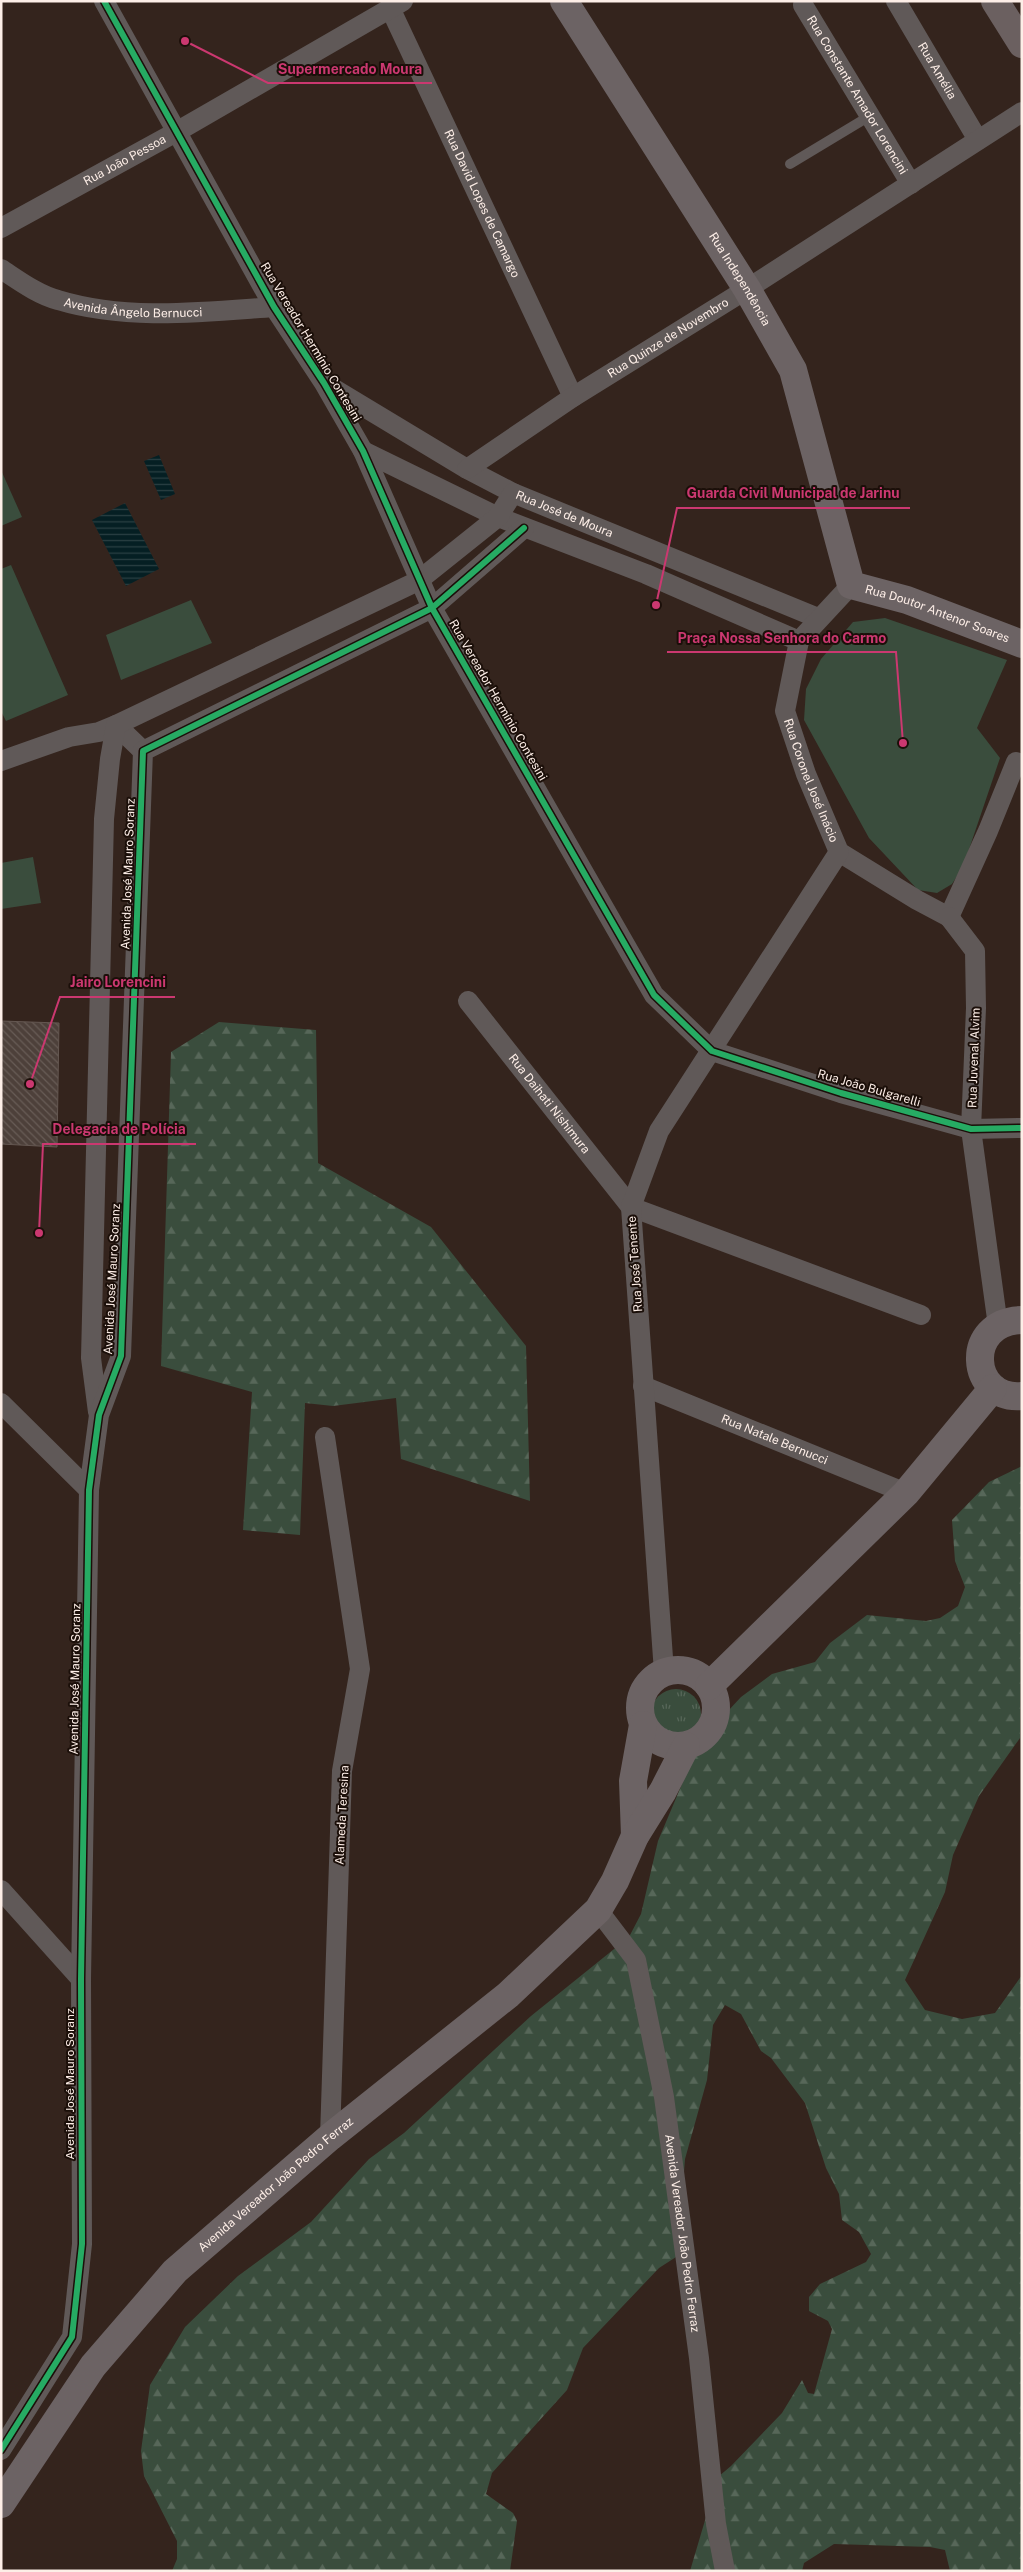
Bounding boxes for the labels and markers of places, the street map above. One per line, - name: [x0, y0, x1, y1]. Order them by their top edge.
- callout: Supermercado Moura: [268, 54, 432, 83]
- callout: Guarda Civil Municipal de Jarinu: [677, 479, 910, 508]
- callout: Praça Nossa Senhora do Carmo: [667, 623, 896, 652]
- callout: Jairo Lorencini: [60, 968, 175, 997]
- callout: Delegacia de Polícia: [43, 1115, 196, 1144]

